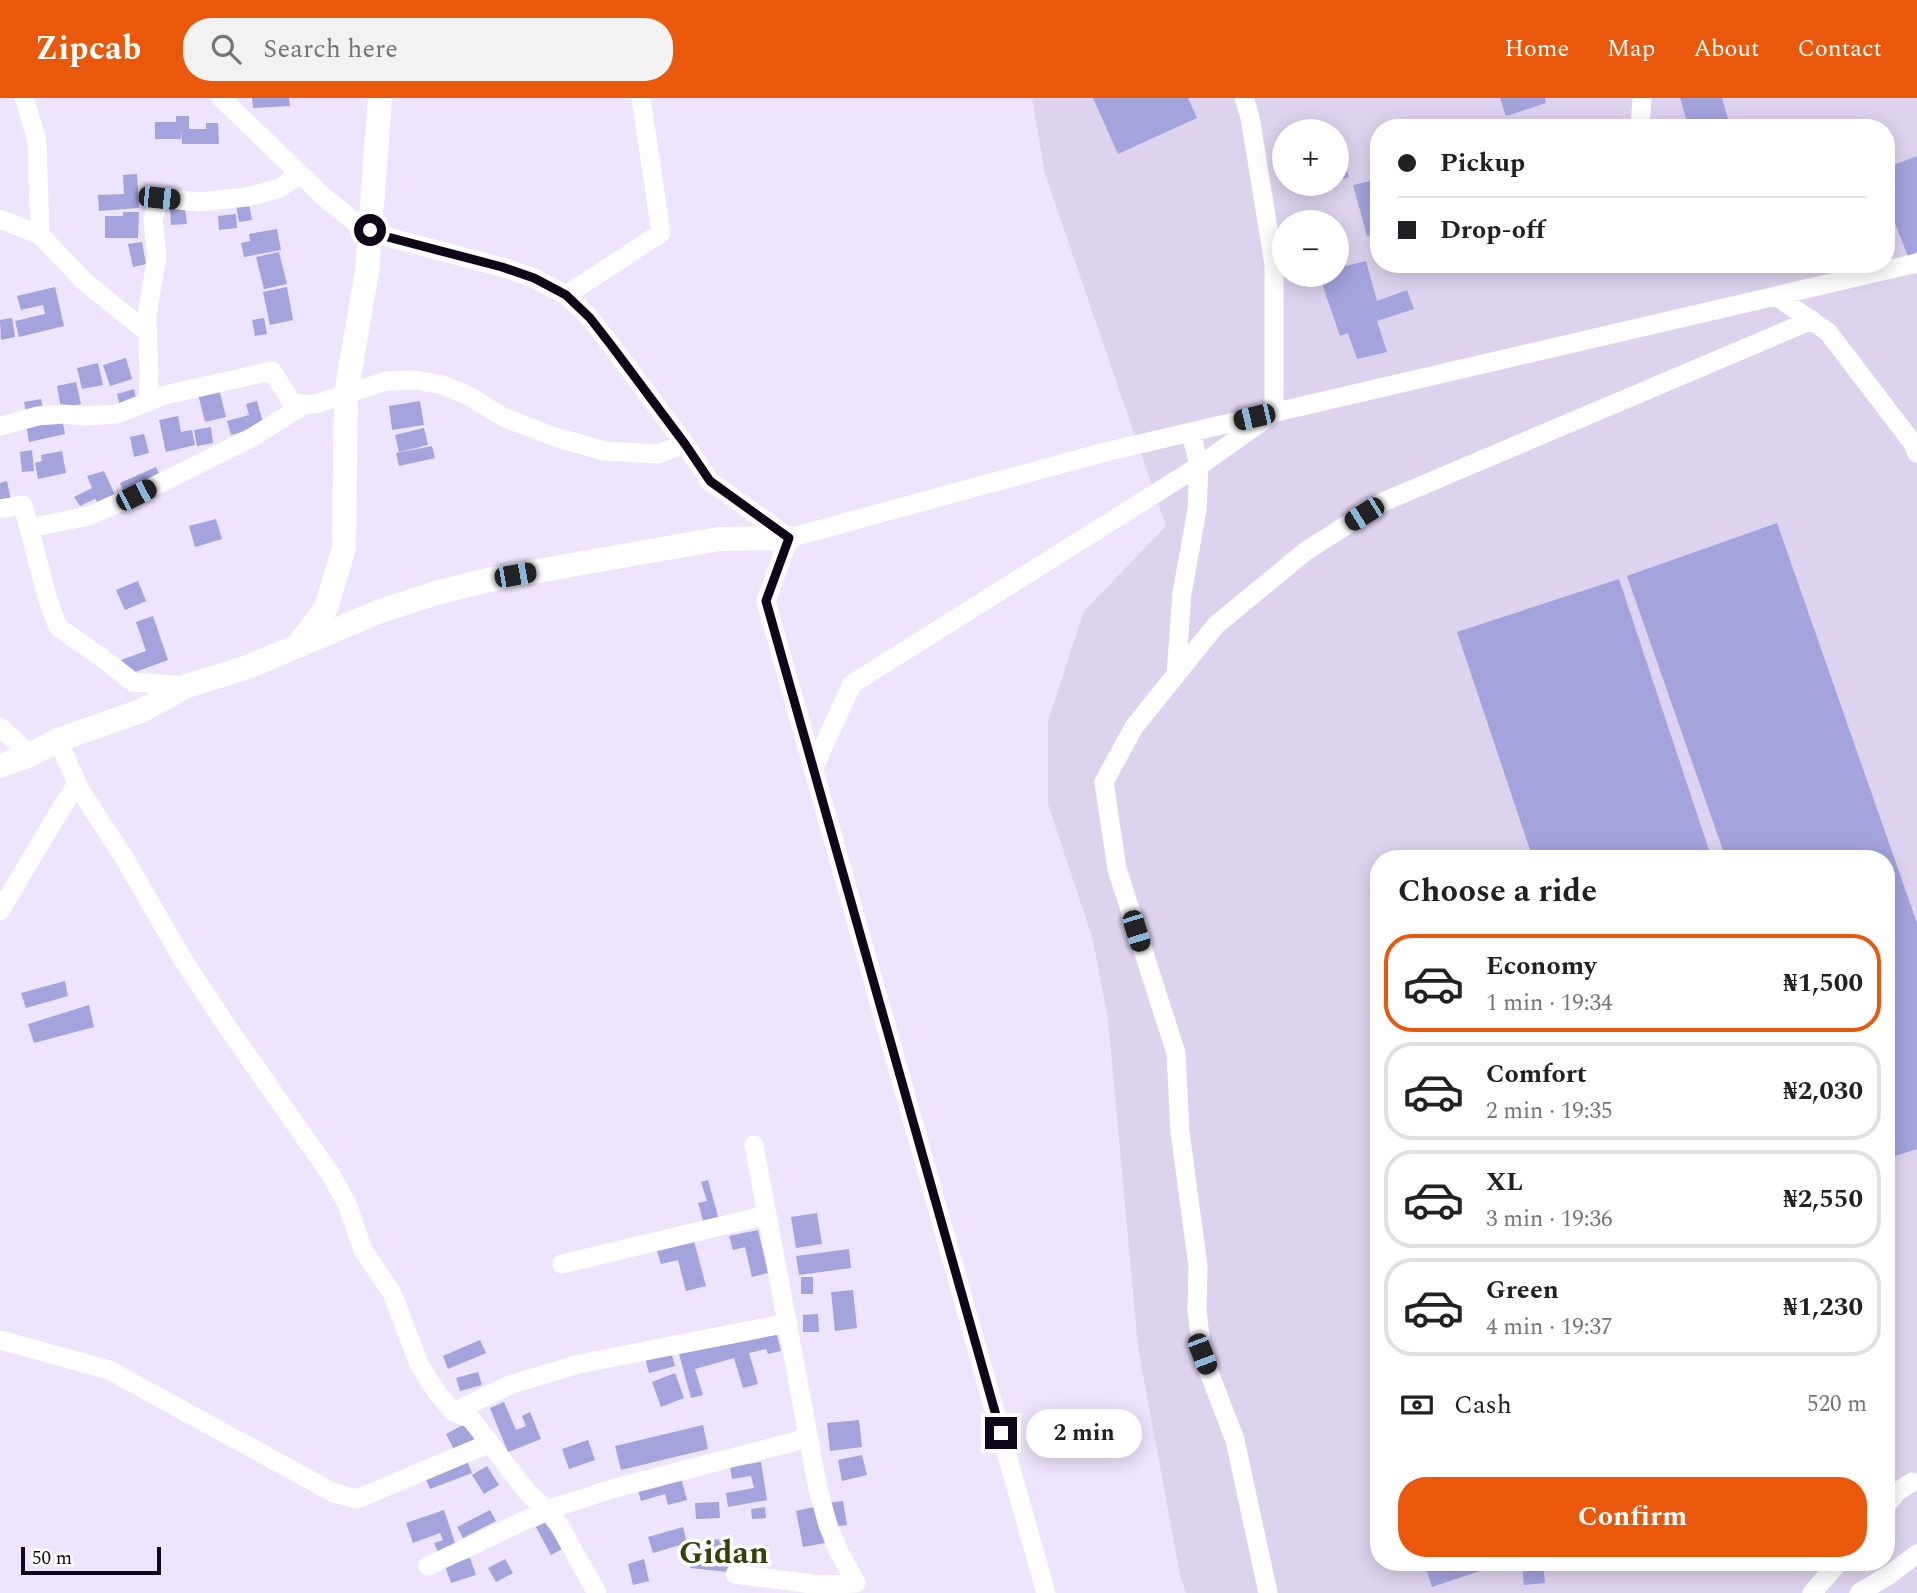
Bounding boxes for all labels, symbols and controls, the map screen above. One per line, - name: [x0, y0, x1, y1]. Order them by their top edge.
- search box: [183, 18, 673, 81]
- text: Zipcab: [35, 24, 141, 74]
- text: Search here: [263, 29, 398, 69]
- icon: search: [207, 30, 245, 68]
- text: Home: [1504, 31, 1569, 67]
- text: Map: [1607, 31, 1655, 67]
- text: About: [1693, 31, 1759, 67]
- text: Contact: [1797, 31, 1882, 67]
- map controls: [1272, 119, 1349, 287]
- button: +: [1272, 119, 1349, 196]
- text: Pickup: [1440, 143, 1525, 183]
- car: [138, 185, 181, 211]
- button: −: [1272, 210, 1349, 287]
- text: Drop-off: [1440, 210, 1545, 250]
- route start: [354, 214, 386, 246]
- car: [1232, 402, 1277, 432]
- car: [113, 476, 160, 514]
- car: [1341, 494, 1388, 534]
- car: [493, 561, 538, 589]
- text: Choose a ride: [1398, 867, 1597, 916]
- car: [1120, 908, 1153, 954]
- text: Economy: [1486, 946, 1596, 986]
- icon: car: [1402, 952, 1465, 1015]
- text: ₦1,500: [1783, 963, 1863, 1003]
- text: 1 min · 19:34: [1486, 986, 1613, 1021]
- text: Comfort: [1486, 1054, 1587, 1094]
- icon: car: [1402, 1060, 1465, 1123]
- text: ₦2,030: [1783, 1071, 1863, 1111]
- text: 2 min · 19:35: [1486, 1094, 1613, 1129]
- text: XL: [1486, 1162, 1523, 1202]
- icon: car: [1402, 1168, 1465, 1231]
- text: ₦2,550: [1783, 1179, 1863, 1219]
- text: 3 min · 19:36: [1486, 1202, 1613, 1237]
- text: Green: [1486, 1270, 1559, 1310]
- icon: car: [1402, 1276, 1465, 1339]
- text: ₦1,230: [1783, 1287, 1863, 1327]
- text: 4 min · 19:37: [1486, 1310, 1613, 1345]
- car: [1185, 1331, 1220, 1377]
- text: Cash: [1454, 1385, 1512, 1425]
- icon: cash: [1398, 1386, 1436, 1424]
- text: 520 m: [1807, 1387, 1867, 1422]
- callout: 2 min: [1026, 1408, 1141, 1458]
- text: 2 min: [1053, 1416, 1115, 1451]
- route end: [985, 1417, 1017, 1449]
- button: Confirm: [1398, 1477, 1867, 1557]
- district label: Gidan: [679, 1529, 769, 1578]
- scale bar: [21, 1544, 161, 1576]
- text: 50 m: [32, 1544, 72, 1573]

